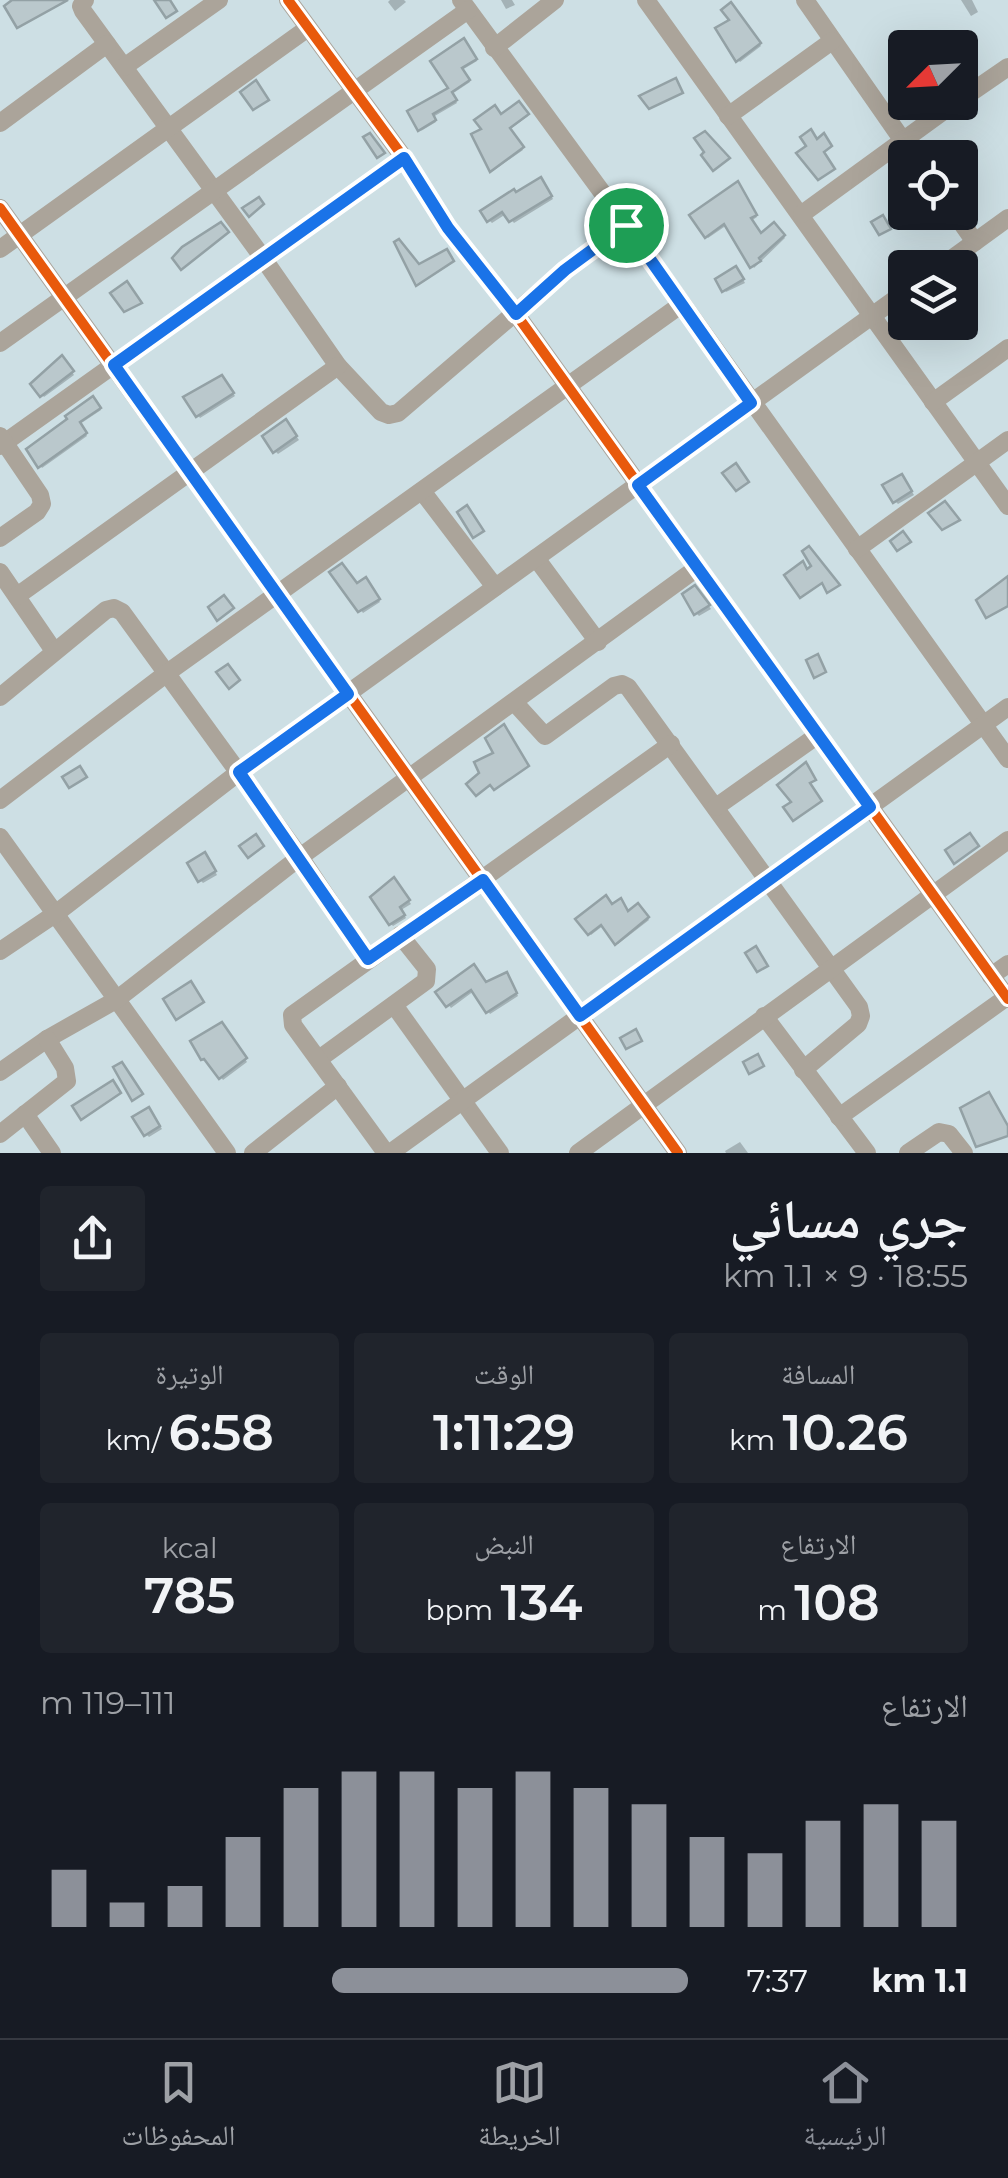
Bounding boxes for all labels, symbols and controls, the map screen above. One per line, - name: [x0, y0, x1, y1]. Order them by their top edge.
- north arrow: [888, 30, 978, 120]
- map controls: [888, 30, 978, 340]
- button: locate: [888, 140, 978, 230]
- pin: [584, 183, 669, 268]
- icon: arrive: [599, 198, 654, 253]
- button: layers: [888, 250, 978, 340]
- text: جري مسائي: [729, 1185, 968, 1252]
- button: share: [40, 1186, 145, 1291]
- text: 18:55 · 9 × 1.1 km: [723, 1256, 968, 1295]
- text: الوتيرة: [156, 1357, 224, 1391]
- text: الوقت: [474, 1357, 534, 1391]
- text: المسافة: [781, 1357, 855, 1391]
- text: 6:58: [168, 1402, 274, 1463]
- text: 1:11:29: [433, 1402, 575, 1463]
- text: 10.26: [783, 1402, 908, 1463]
- text: /km: [106, 1423, 168, 1457]
- text: km: [729, 1423, 783, 1457]
- text: النبض: [474, 1527, 534, 1561]
- text: الارتفاع: [780, 1527, 857, 1561]
- text: kcal: [162, 1531, 218, 1565]
- text: 785: [144, 1565, 235, 1626]
- text: 134: [500, 1572, 583, 1633]
- text: 108: [794, 1572, 880, 1633]
- text: bpm: [425, 1593, 500, 1627]
- text: m: [757, 1593, 794, 1627]
- text: 111–119 m: [40, 1683, 176, 1722]
- text: الارتفاع: [881, 1686, 968, 1725]
- text: 7:37: [747, 1961, 808, 2000]
- text: 1.1 km: [872, 1961, 968, 2000]
- tab: المحفوظات: [121, 2055, 235, 2163]
- tab: الخريطة: [478, 2055, 561, 2163]
- tab: الرئيسية: [804, 2055, 887, 2163]

